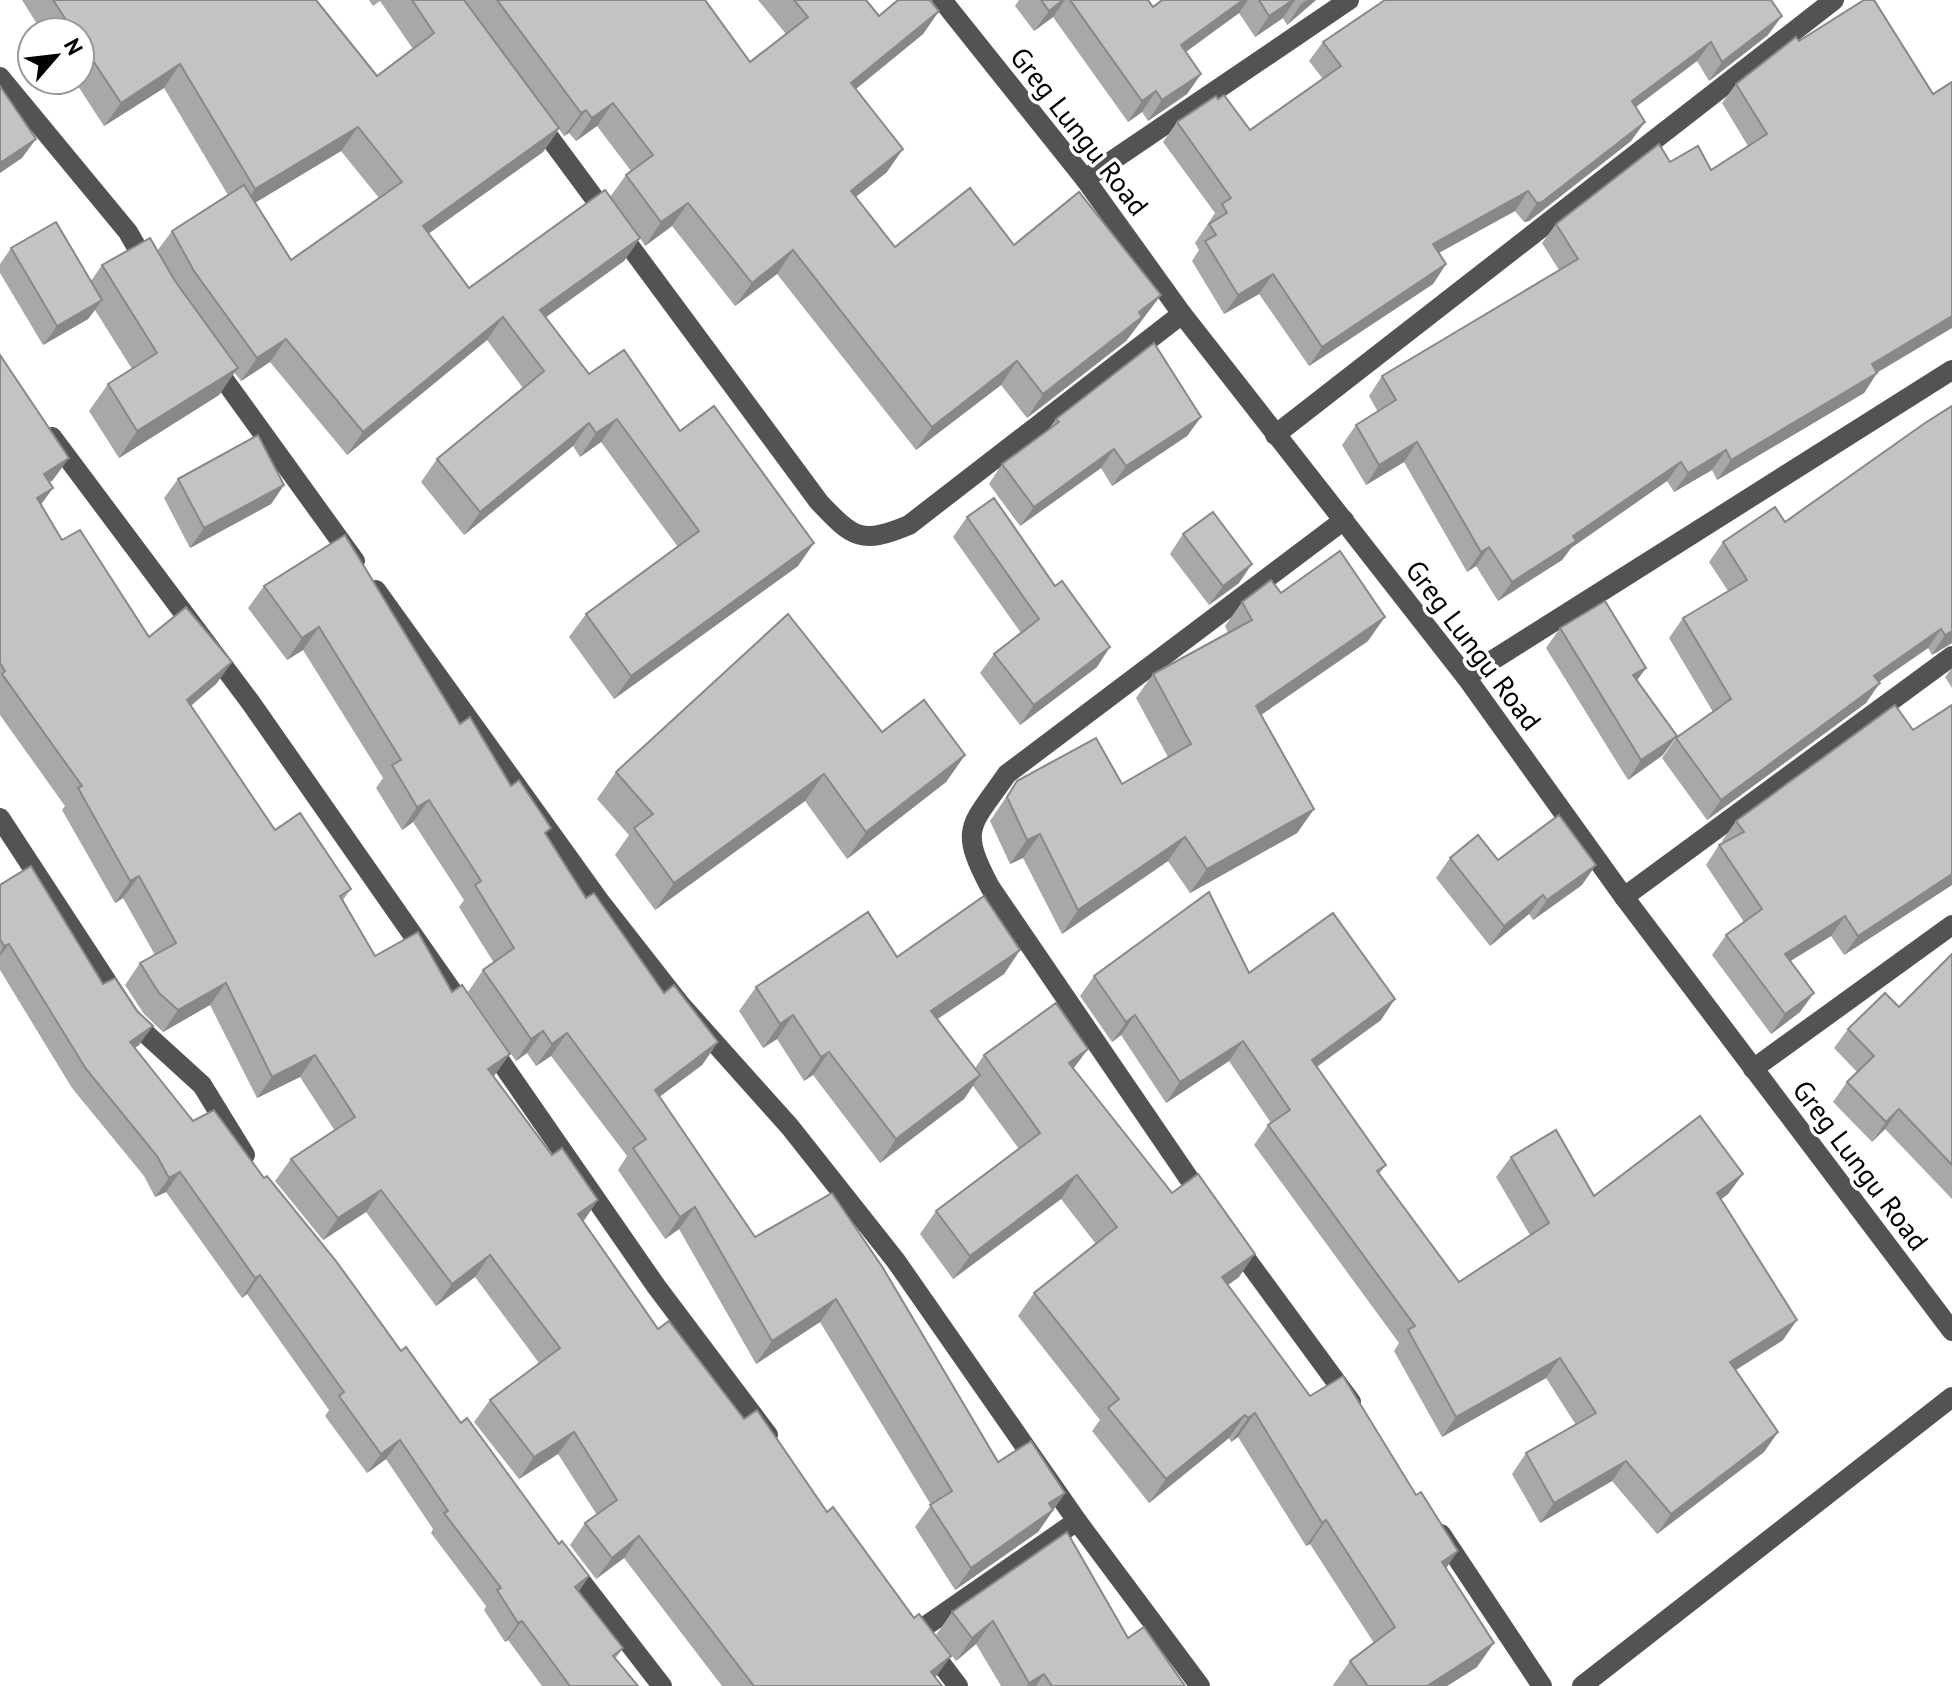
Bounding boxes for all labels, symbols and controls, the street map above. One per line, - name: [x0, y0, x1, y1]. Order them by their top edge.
- north arrow: [16, 16, 96, 96]
- text: N: [58, 34, 89, 60]
- street label: Greg Lungu Road: [1003, 39, 1157, 223]
- street label: Greg Lungu Road: [1398, 552, 1550, 738]
- street label: Greg Lungu Road: [1785, 1072, 1937, 1258]

